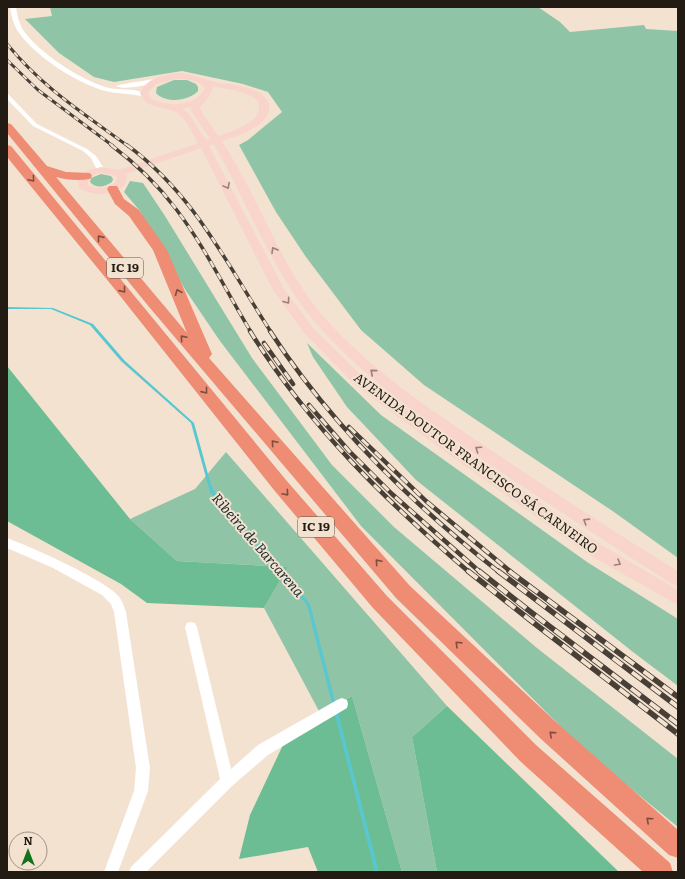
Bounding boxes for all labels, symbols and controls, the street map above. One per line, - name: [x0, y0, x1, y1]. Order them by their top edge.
- one-way arrow: [27, 174, 34, 182]
- one-way arrow: [222, 182, 229, 190]
- one-way arrow: [98, 235, 105, 242]
- one-way arrow: [272, 247, 279, 254]
- road number: IC 19: [107, 258, 143, 278]
- one-way arrow: [119, 286, 126, 293]
- one-way arrow: [175, 289, 183, 297]
- one-way arrow: [282, 297, 289, 304]
- one-way arrow: [181, 335, 188, 342]
- street label: AVENIDA DOUTOR FRANCISCO SÁ CARNEIRO: [350, 367, 602, 558]
- one-way arrow: [371, 369, 378, 376]
- one-way arrow: [200, 387, 207, 394]
- one-way arrow: [272, 440, 279, 448]
- one-way arrow: [475, 446, 482, 454]
- water label: Ribeira de Barcarena: [208, 488, 309, 601]
- one-way arrow: [282, 488, 289, 495]
- road number: IC 19: [298, 517, 334, 537]
- one-way arrow: [583, 519, 590, 526]
- one-way arrow: [614, 559, 621, 566]
- one-way arrow: [375, 560, 382, 567]
- one-way arrow: [455, 641, 463, 649]
- one-way arrow: [549, 731, 557, 739]
- one-way arrow: [646, 818, 654, 825]
- north arrow: [8, 831, 48, 871]
- text: N: [23, 832, 33, 848]

